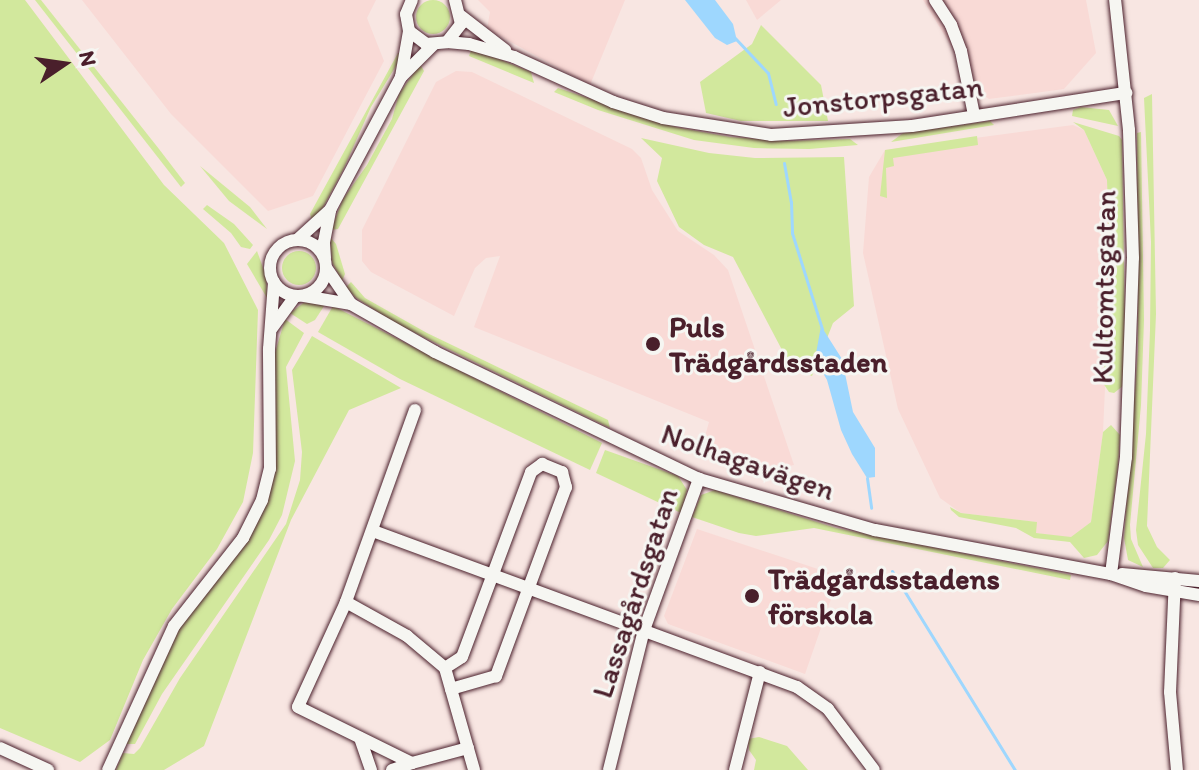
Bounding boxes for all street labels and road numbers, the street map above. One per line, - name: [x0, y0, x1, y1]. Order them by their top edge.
- street label: Jonstorpsgatan: [781, 69, 985, 125]
- street label: Kultomtsgatan: [1084, 190, 1124, 384]
- street label: Nolhagavägen: [657, 416, 839, 508]
- street label: Lassagårdsgatan: [584, 483, 686, 703]

